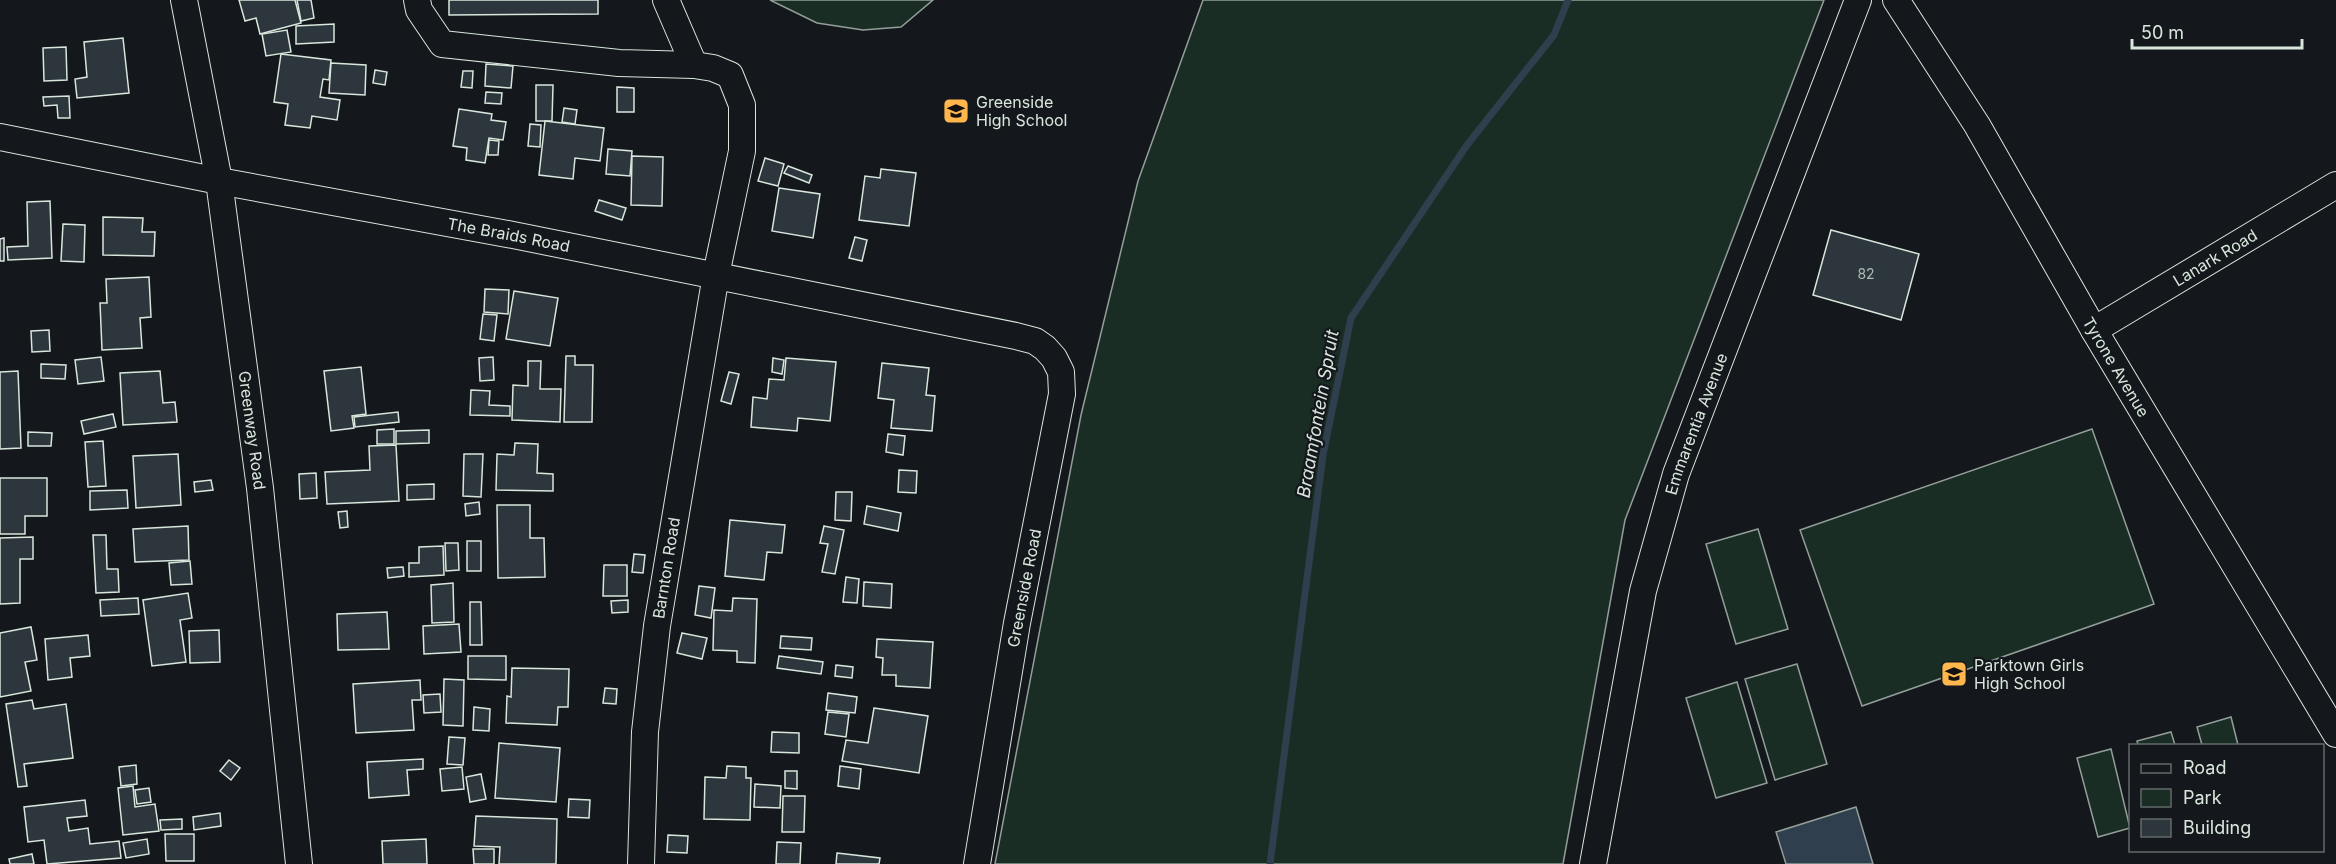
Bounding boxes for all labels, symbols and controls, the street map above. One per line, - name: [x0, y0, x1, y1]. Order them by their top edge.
- scale bar: [2132, 12, 2302, 50]
- text: 50 m: [2141, 22, 2184, 43]
- place label: Greenside High School: [976, 92, 1067, 130]
- school or university icon: Greenside High School: [941, 96, 971, 126]
- street label: The Braids Road: [446, 213, 572, 256]
- street label: Lanark Road: [2169, 225, 2261, 290]
- house number: 82: [1857, 265, 1875, 282]
- street label: Tyrone Avenue: [2079, 313, 2154, 421]
- water label: Braamfontein Spruit: [1292, 327, 1343, 500]
- street label: Emmarentia Avenue: [1661, 350, 1732, 497]
- street label: Greenway Road: [234, 370, 270, 491]
- street label: Barnton Road: [648, 516, 684, 620]
- street label: Greenside Road: [1003, 527, 1045, 649]
- place label: Parktown Girls High School: [1974, 655, 2084, 693]
- school or university icon: Parktown Girls High School: [1939, 659, 1969, 689]
- legend: [2129, 744, 2324, 852]
- text: Road: [2183, 757, 2226, 778]
- text: Park: [2183, 787, 2222, 808]
- text: Building: [2183, 817, 2251, 838]

